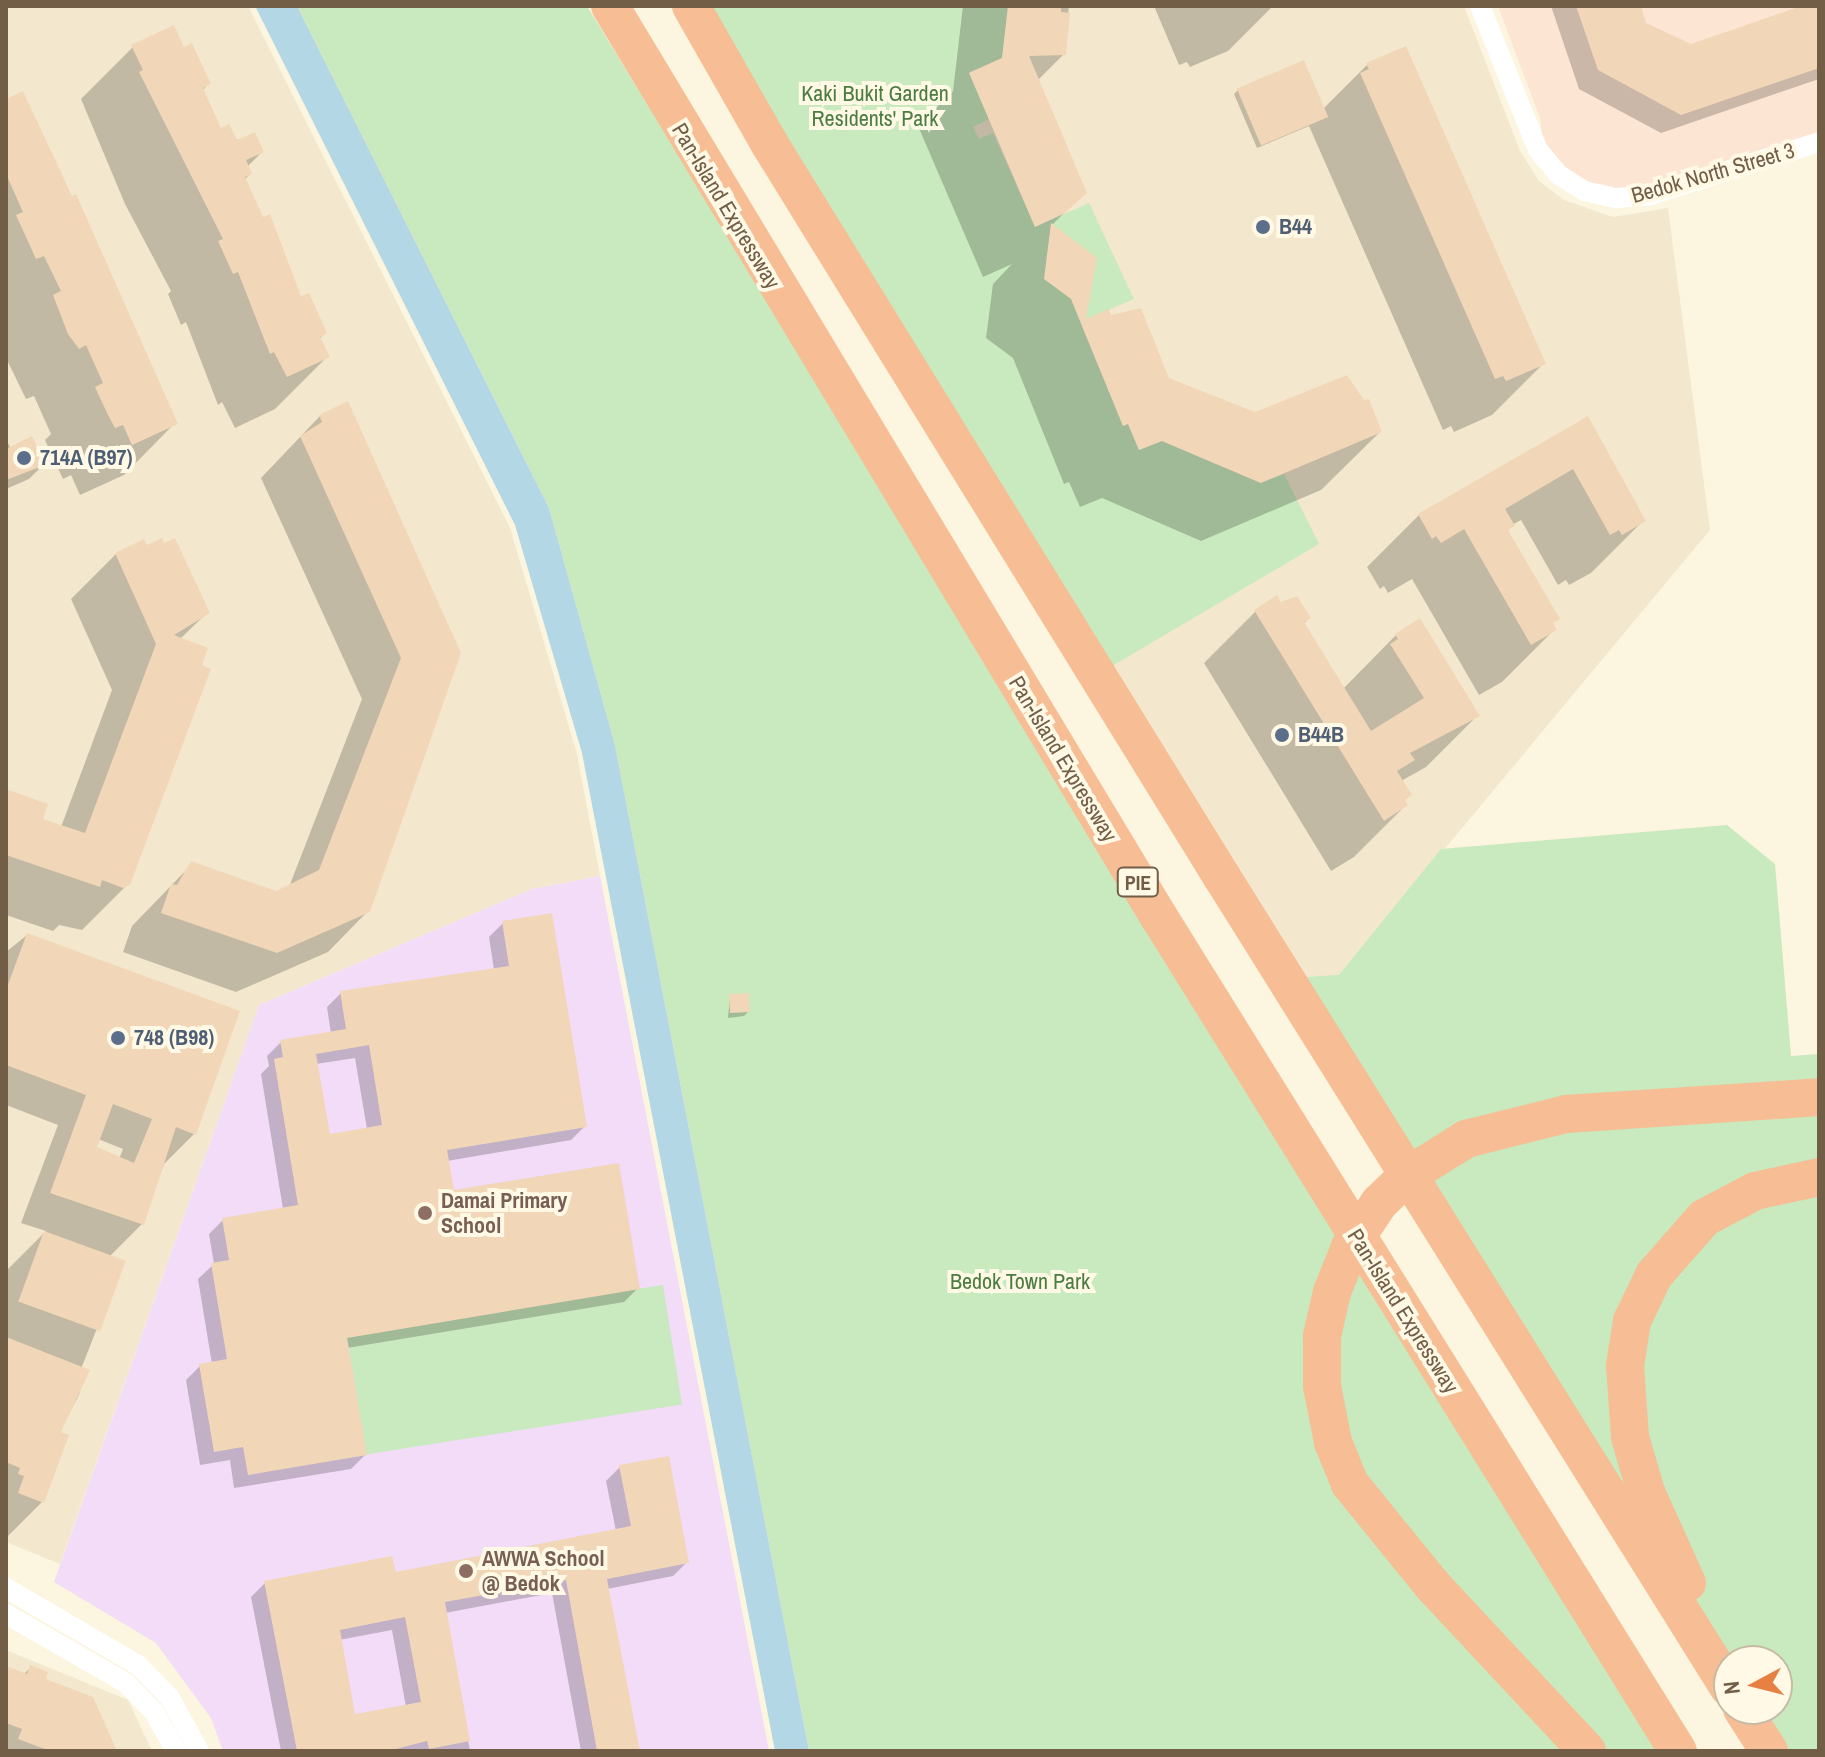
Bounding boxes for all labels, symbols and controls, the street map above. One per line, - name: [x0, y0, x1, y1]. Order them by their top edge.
- park label: Kaki Bukit Garden Residents' Park: [801, 80, 949, 132]
- street label: Pan-Island Expressway: [666, 118, 786, 294]
- street label: Bedok North Street 3: [1628, 137, 1798, 209]
- place label: B44: [1279, 214, 1312, 240]
- marker: B44: [1254, 218, 1272, 236]
- place label: 714A (B97): [40, 445, 133, 471]
- marker: 714A (B97): [15, 449, 33, 467]
- street label: Pan-Island Expressway: [1003, 671, 1123, 847]
- place label: B44B: [1298, 722, 1344, 748]
- marker: B44B: [1273, 726, 1291, 744]
- road number: PIE: [1116, 866, 1160, 898]
- place label: 748 (B98): [134, 1025, 214, 1051]
- marker: 748 (B98): [109, 1029, 127, 1047]
- place label: Damai Primary School: [441, 1187, 567, 1238]
- marker: Damai Primary School: [416, 1204, 434, 1222]
- street label: Pan-Island Expressway: [1342, 1224, 1464, 1398]
- park label: Bedok Town Park: [950, 1269, 1090, 1295]
- place label: AWWA School @ Bedok: [482, 1545, 605, 1596]
- marker: AWWA School @ Bedok: [457, 1562, 475, 1580]
- north arrow: [1713, 1645, 1793, 1725]
- text: N: [1715, 1679, 1747, 1696]

